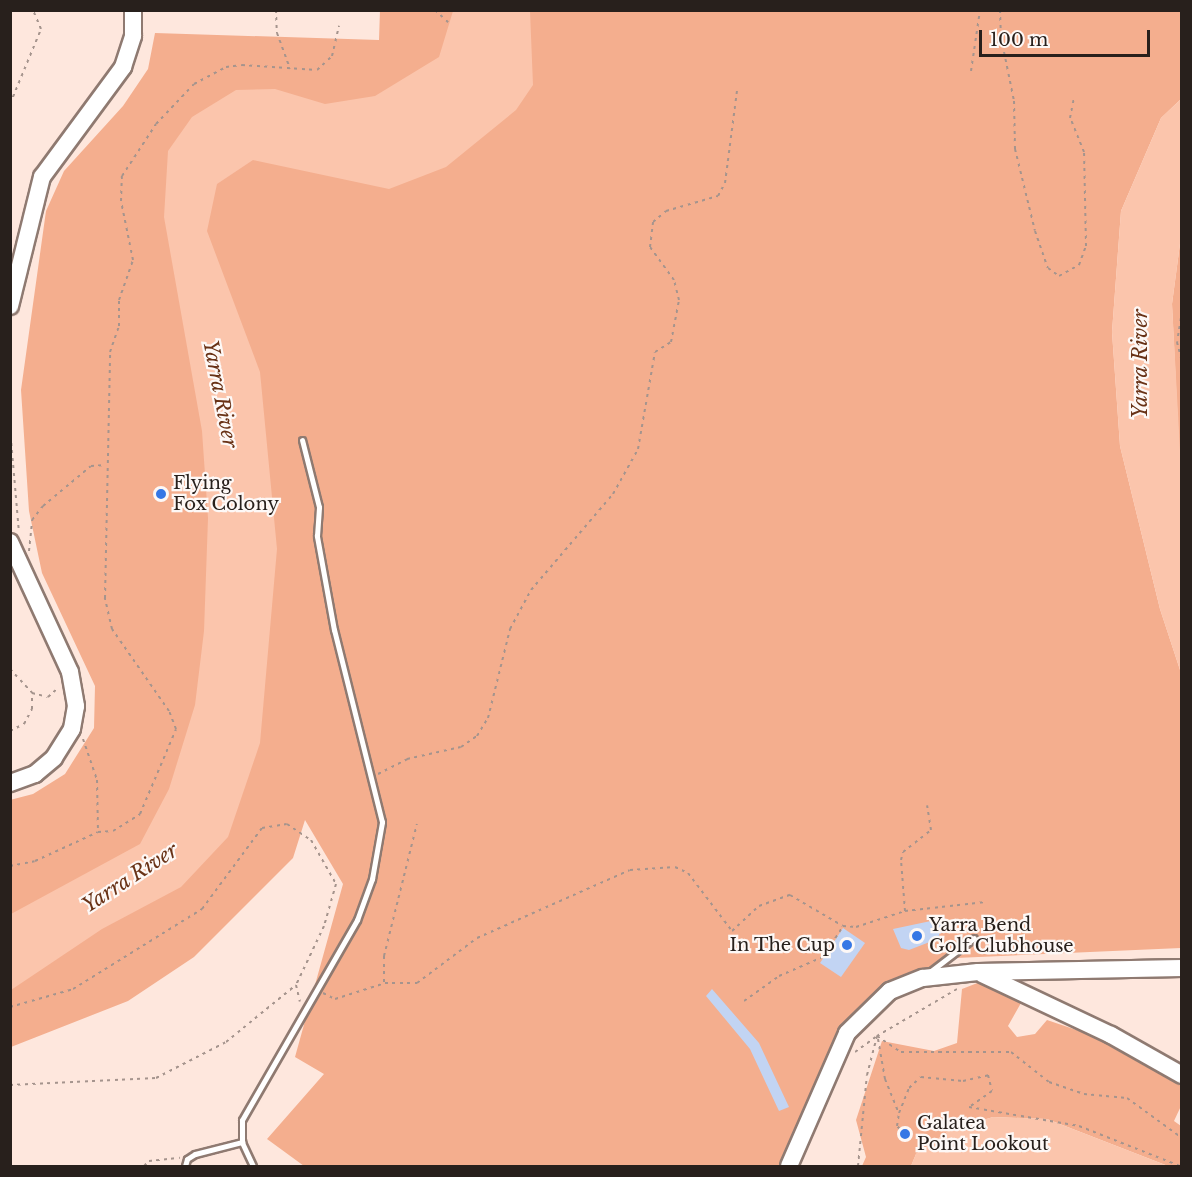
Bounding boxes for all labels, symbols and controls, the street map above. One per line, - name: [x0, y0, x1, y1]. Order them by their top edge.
- scale bar: [982, 18, 1153, 56]
- text: 100 m: [990, 29, 1048, 51]
- water label: Yarra River: [1128, 309, 1152, 419]
- water label: Yarra River: [198, 338, 242, 450]
- place label: Flying Fox Colony: [173, 473, 279, 516]
- marker: Flying Fox Colony: [154, 487, 168, 501]
- water label: Yarra River: [77, 838, 183, 918]
- place label: Yarra Bend Golf Clubhouse: [929, 915, 1074, 958]
- marker: Yarra Bend Golf Clubhouse: [910, 929, 924, 943]
- place label: In The Cup: [729, 934, 835, 956]
- marker: In The Cup: [840, 938, 854, 952]
- place label: Galatea Point Lookout: [917, 1113, 1049, 1156]
- marker: Galatea Point Lookout: [898, 1127, 912, 1141]

